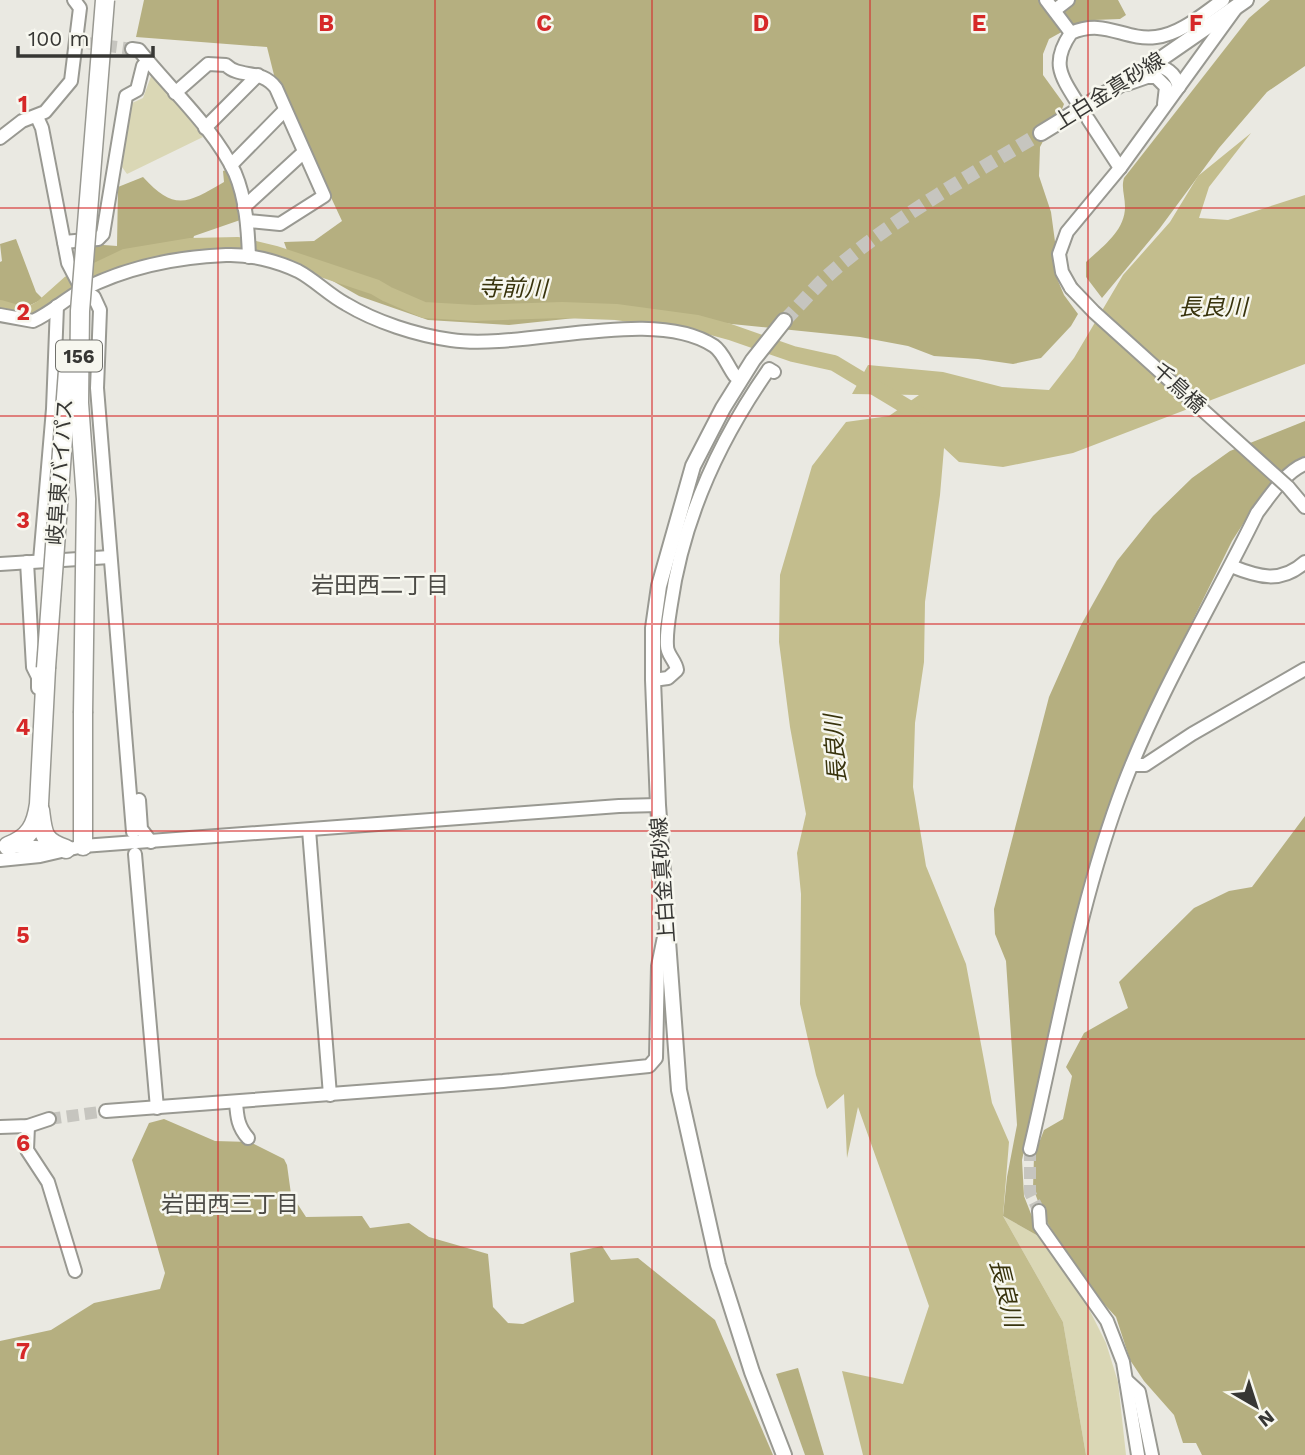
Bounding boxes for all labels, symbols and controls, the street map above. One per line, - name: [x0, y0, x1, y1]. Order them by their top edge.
- text: B: [318, 10, 334, 37]
- text: C: [536, 10, 552, 37]
- text: D: [753, 10, 769, 37]
- text: E: [972, 10, 986, 37]
- text: F: [1189, 10, 1203, 37]
- scale bar: [18, 14, 152, 58]
- text: 100 m: [28, 26, 90, 51]
- street label: 上白金真砂線: [1049, 47, 1169, 135]
- text: 1: [18, 91, 28, 118]
- water label: 寺前川: [478, 274, 551, 303]
- water label: 長良川: [1179, 294, 1251, 321]
- text: 2: [16, 299, 30, 326]
- road number: 156: [56, 340, 102, 372]
- street label: 千鳥橋: [1148, 357, 1211, 418]
- street label: 岐阜東バイパス: [42, 398, 77, 546]
- text: 3: [16, 507, 30, 534]
- district label: 岩田西二丁目: [311, 572, 449, 599]
- water label: 長良川: [819, 711, 851, 784]
- text: 4: [16, 714, 31, 741]
- street label: 上白金真砂線: [646, 816, 679, 944]
- text: 5: [16, 922, 30, 949]
- text: 6: [16, 1130, 30, 1157]
- district label: 岩田西三丁目: [161, 1191, 299, 1218]
- water label: 長良川: [984, 1256, 1028, 1333]
- text: 7: [16, 1338, 30, 1365]
- north arrow: [1221, 1371, 1291, 1441]
- text: N: [1254, 1405, 1279, 1432]

